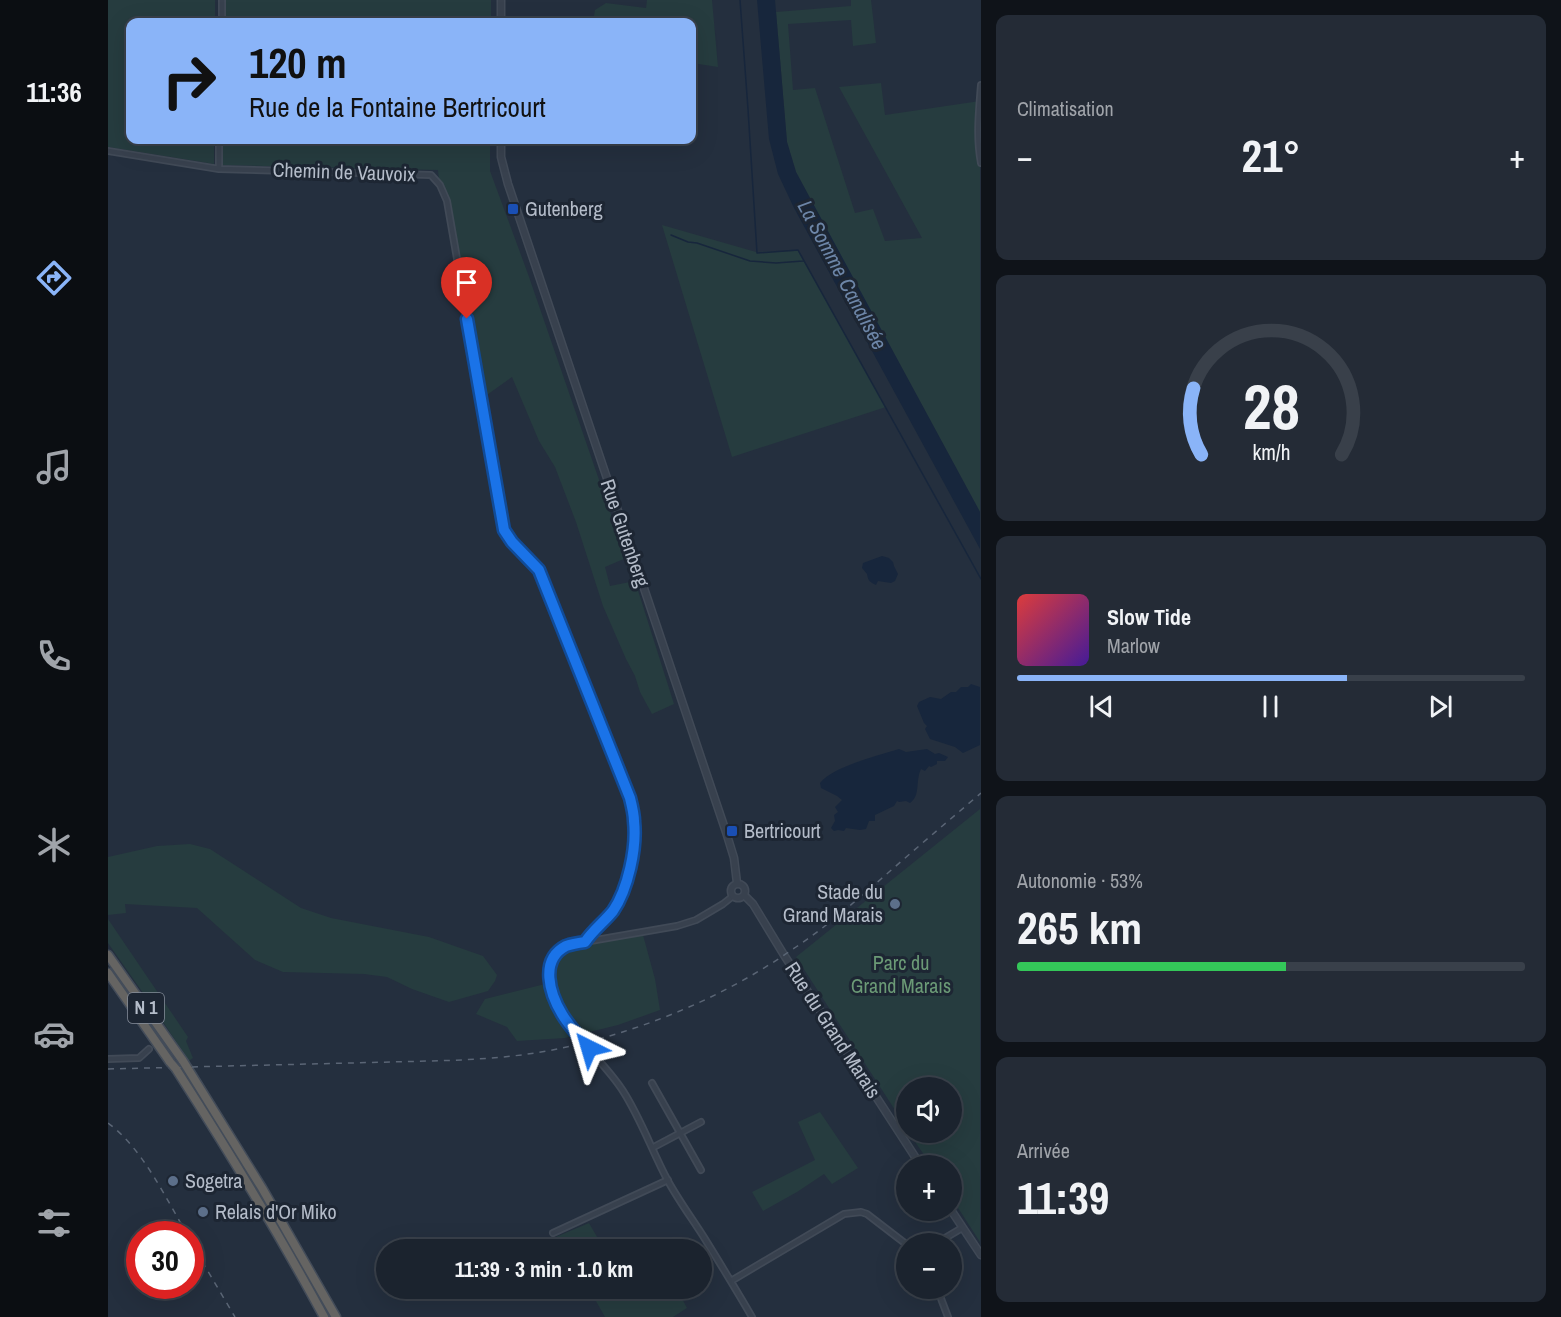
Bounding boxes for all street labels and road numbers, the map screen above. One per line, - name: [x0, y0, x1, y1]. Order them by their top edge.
- street label: Chemin de Vauvoix: [272, 156, 417, 188]
- street label: Rue Gutenberg: [594, 475, 656, 590]
- street label: Rue du Grand Marais: [779, 956, 888, 1103]
- road number: N 1: [128, 993, 164, 1023]

